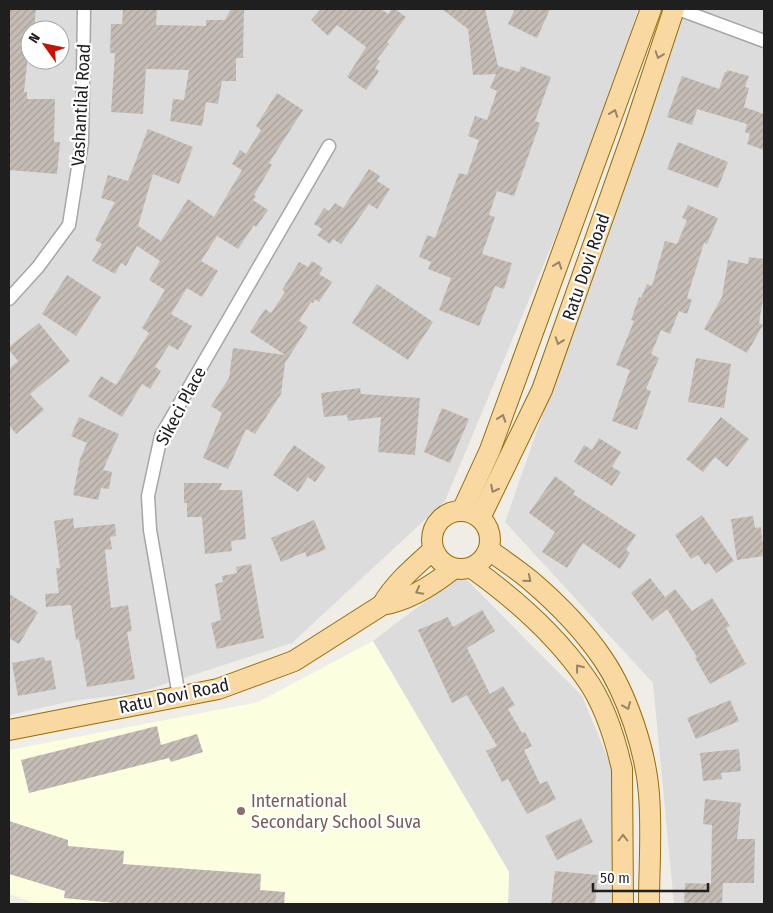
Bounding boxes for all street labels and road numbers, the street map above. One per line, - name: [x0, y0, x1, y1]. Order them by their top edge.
- street label: Vashantilal Road: [67, 43, 95, 167]
- street label: Ratu Dovi Road: [557, 210, 615, 324]
- street label: Sikeci Place: [151, 363, 211, 449]
- street label: Ratu Dovi Road: [117, 674, 231, 718]

